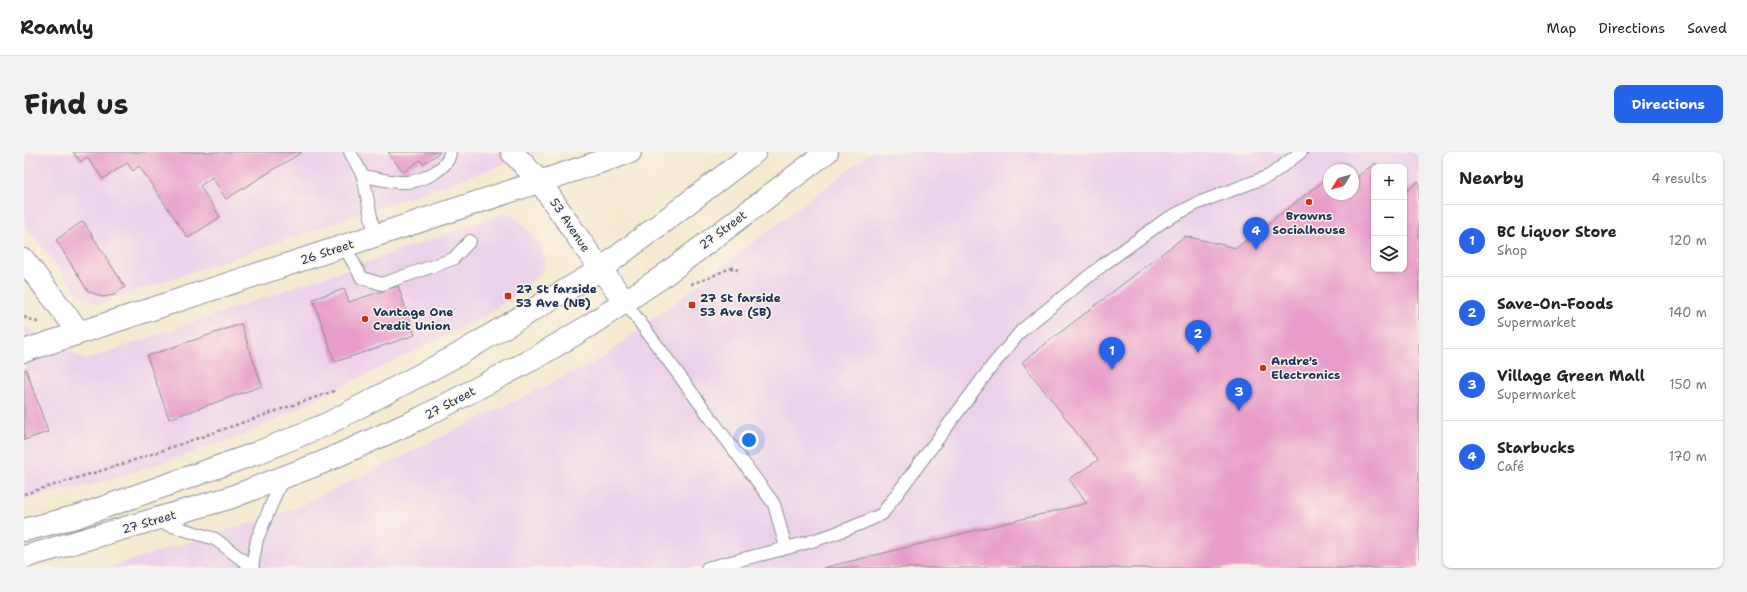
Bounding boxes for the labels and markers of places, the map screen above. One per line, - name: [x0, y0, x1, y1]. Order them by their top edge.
- marker: Browns Socialhouse: [1304, 197, 1314, 207]
- place label: Browns Socialhouse: [1272, 208, 1346, 238]
- pin: 4: [1243, 217, 1269, 250]
- place label: 27 St farside 53 Ave (NB): [516, 281, 597, 311]
- place label: 27 St farside 53 Ave (SB): [700, 290, 781, 320]
- marker: 27 St farside 53 Ave (NB): [503, 291, 513, 301]
- marker: 27 St farside 53 Ave (SB): [687, 300, 697, 310]
- place label: Vantage One Credit Union: [373, 304, 454, 334]
- marker: Vantage One Credit Union: [360, 314, 370, 324]
- pin: 2: [1185, 320, 1211, 353]
- pin: 1: [1099, 337, 1125, 370]
- place label: Andre's Electronics: [1271, 353, 1340, 383]
- marker: Andre's Electronics: [1258, 363, 1268, 373]
- pin: 3: [1226, 378, 1252, 411]

